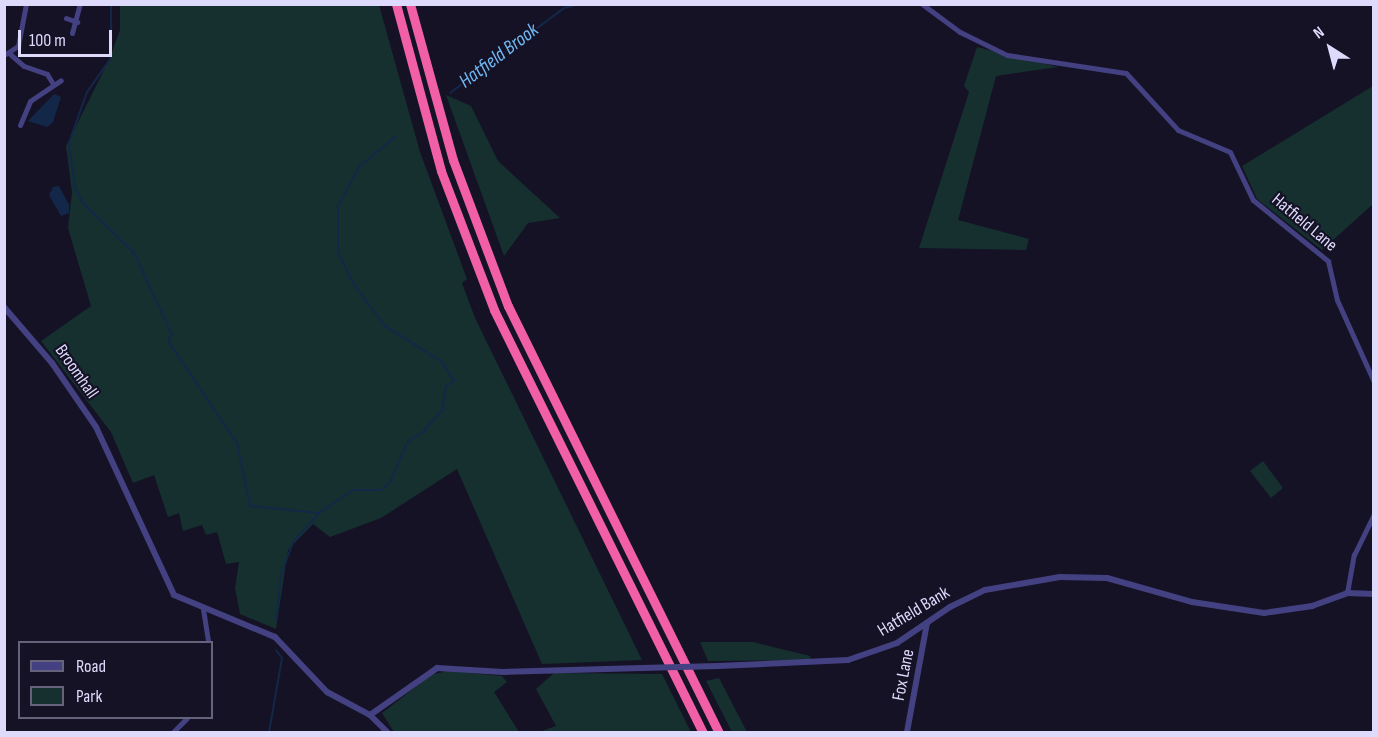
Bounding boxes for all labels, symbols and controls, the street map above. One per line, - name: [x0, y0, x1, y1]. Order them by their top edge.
- scale bar: [21, 18, 116, 56]
- water label: Hatfield Brook: [455, 18, 543, 94]
- north arrow: [1300, 18, 1360, 78]
- text: N: [1310, 23, 1328, 43]
- text: 100 m: [29, 30, 66, 51]
- street label: Hatfield Lane: [1267, 189, 1341, 257]
- street label: Broomhall: [50, 341, 102, 403]
- street label: Hatfield Bank: [874, 582, 954, 642]
- legend: [18, 641, 213, 719]
- street label: Fox Lane: [888, 647, 920, 703]
- text: Road: [76, 656, 106, 677]
- text: Park: [76, 686, 102, 707]

